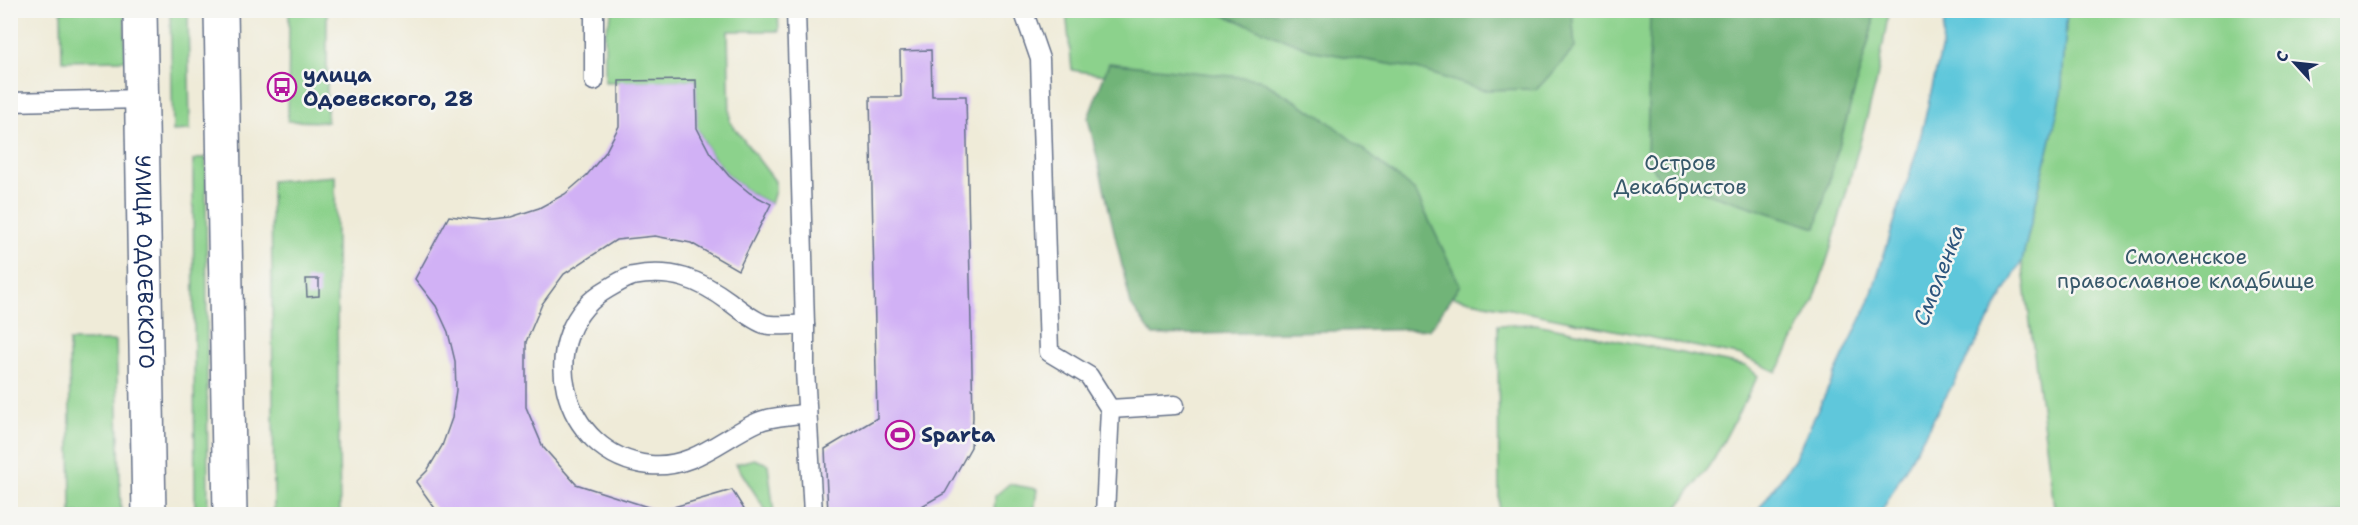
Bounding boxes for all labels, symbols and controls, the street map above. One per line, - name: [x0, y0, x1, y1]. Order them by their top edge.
- north arrow: [2265, 33, 2325, 93]
- text: С: [2270, 47, 2294, 66]
- place label: улица Одоевского, 28: [303, 61, 473, 113]
- bus stop icon: улица Одоевского, 28: [266, 71, 298, 103]
- park label: Остров Декабристов: [1613, 149, 1747, 201]
- street label: УЛИЦА ОДОЕВСКОГО: [129, 155, 160, 369]
- water label: Смоленка: [1906, 220, 1972, 330]
- park label: Смоленское православное кладбище: [2057, 243, 2315, 295]
- sports icon: Sparta: [884, 419, 916, 451]
- place label: Sparta: [921, 421, 996, 449]

